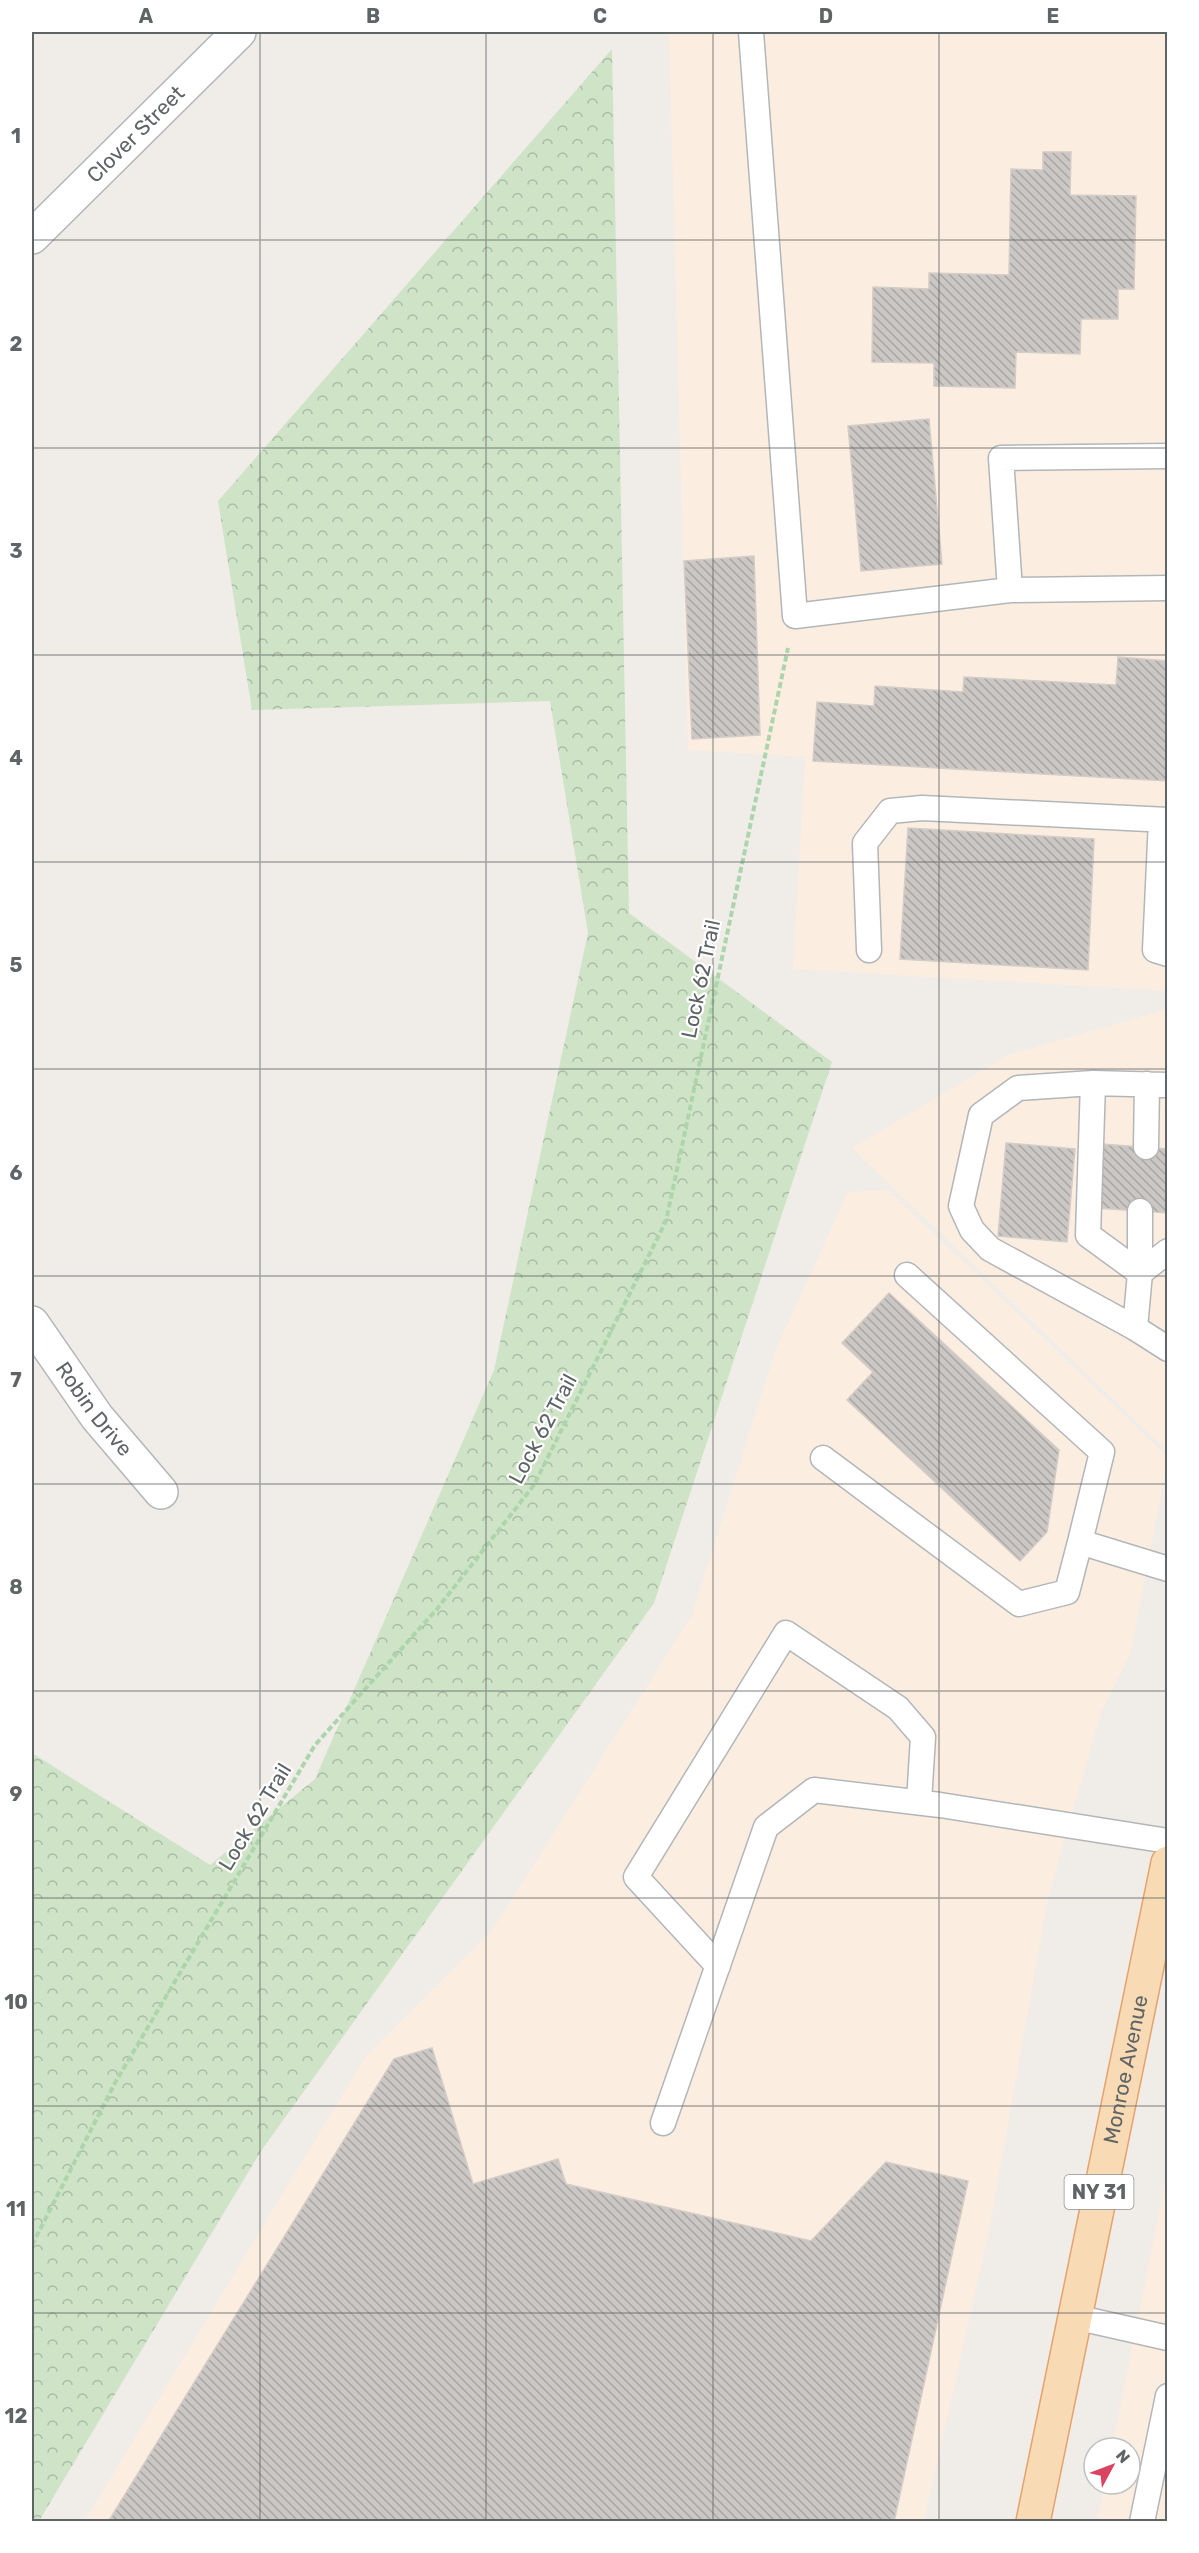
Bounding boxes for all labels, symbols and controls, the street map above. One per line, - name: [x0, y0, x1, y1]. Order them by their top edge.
- text: A: [139, 4, 154, 28]
- text: B: [366, 4, 380, 28]
- text: C: [593, 4, 607, 28]
- text: D: [819, 4, 833, 28]
- text: E: [1047, 4, 1059, 28]
- street label: Clover Street: [81, 80, 189, 188]
- text: 1: [11, 124, 21, 148]
- text: 2: [10, 332, 23, 356]
- text: 3: [9, 539, 23, 563]
- text: 4: [9, 746, 23, 770]
- street label: Lock 62 Trail: [676, 917, 725, 1041]
- text: 5: [10, 953, 23, 977]
- text: 6: [9, 1161, 23, 1185]
- street label: Robin Drive: [51, 1357, 138, 1461]
- text: 7: [10, 1368, 22, 1392]
- street label: Lock 62 Trail: [503, 1370, 582, 1488]
- text: 8: [9, 1575, 23, 1599]
- street label: Lock 62 Trail: [213, 1759, 296, 1875]
- text: 9: [10, 1782, 23, 1806]
- text: 10: [4, 1990, 28, 2014]
- street label: Monroe Avenue: [1098, 1993, 1153, 2146]
- road number: NY 31: [1064, 2175, 1134, 2209]
- text: 11: [6, 2197, 26, 2221]
- text: 12: [5, 2404, 27, 2428]
- north arrow: [1082, 2436, 1142, 2496]
- text: N: [1112, 2446, 1134, 2467]

